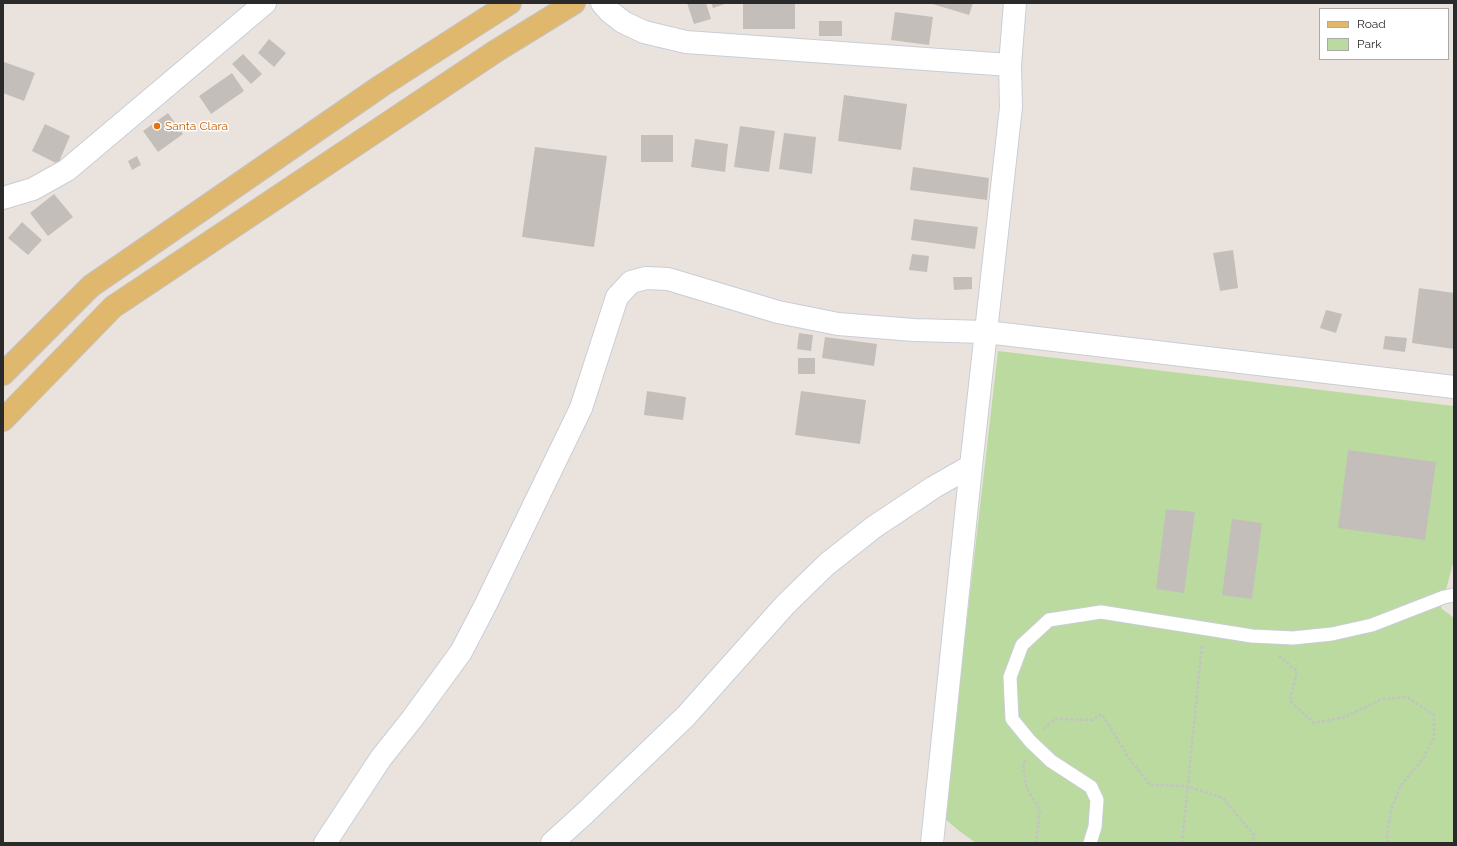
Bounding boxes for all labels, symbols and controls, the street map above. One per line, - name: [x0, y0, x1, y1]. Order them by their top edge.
- legend: [1319, 8, 1449, 60]
- text: Road: [1357, 17, 1386, 31]
- text: Park: [1357, 37, 1382, 51]
- place label: Santa Clara: [165, 119, 228, 133]
- marker: Santa Clara: [152, 121, 162, 131]

